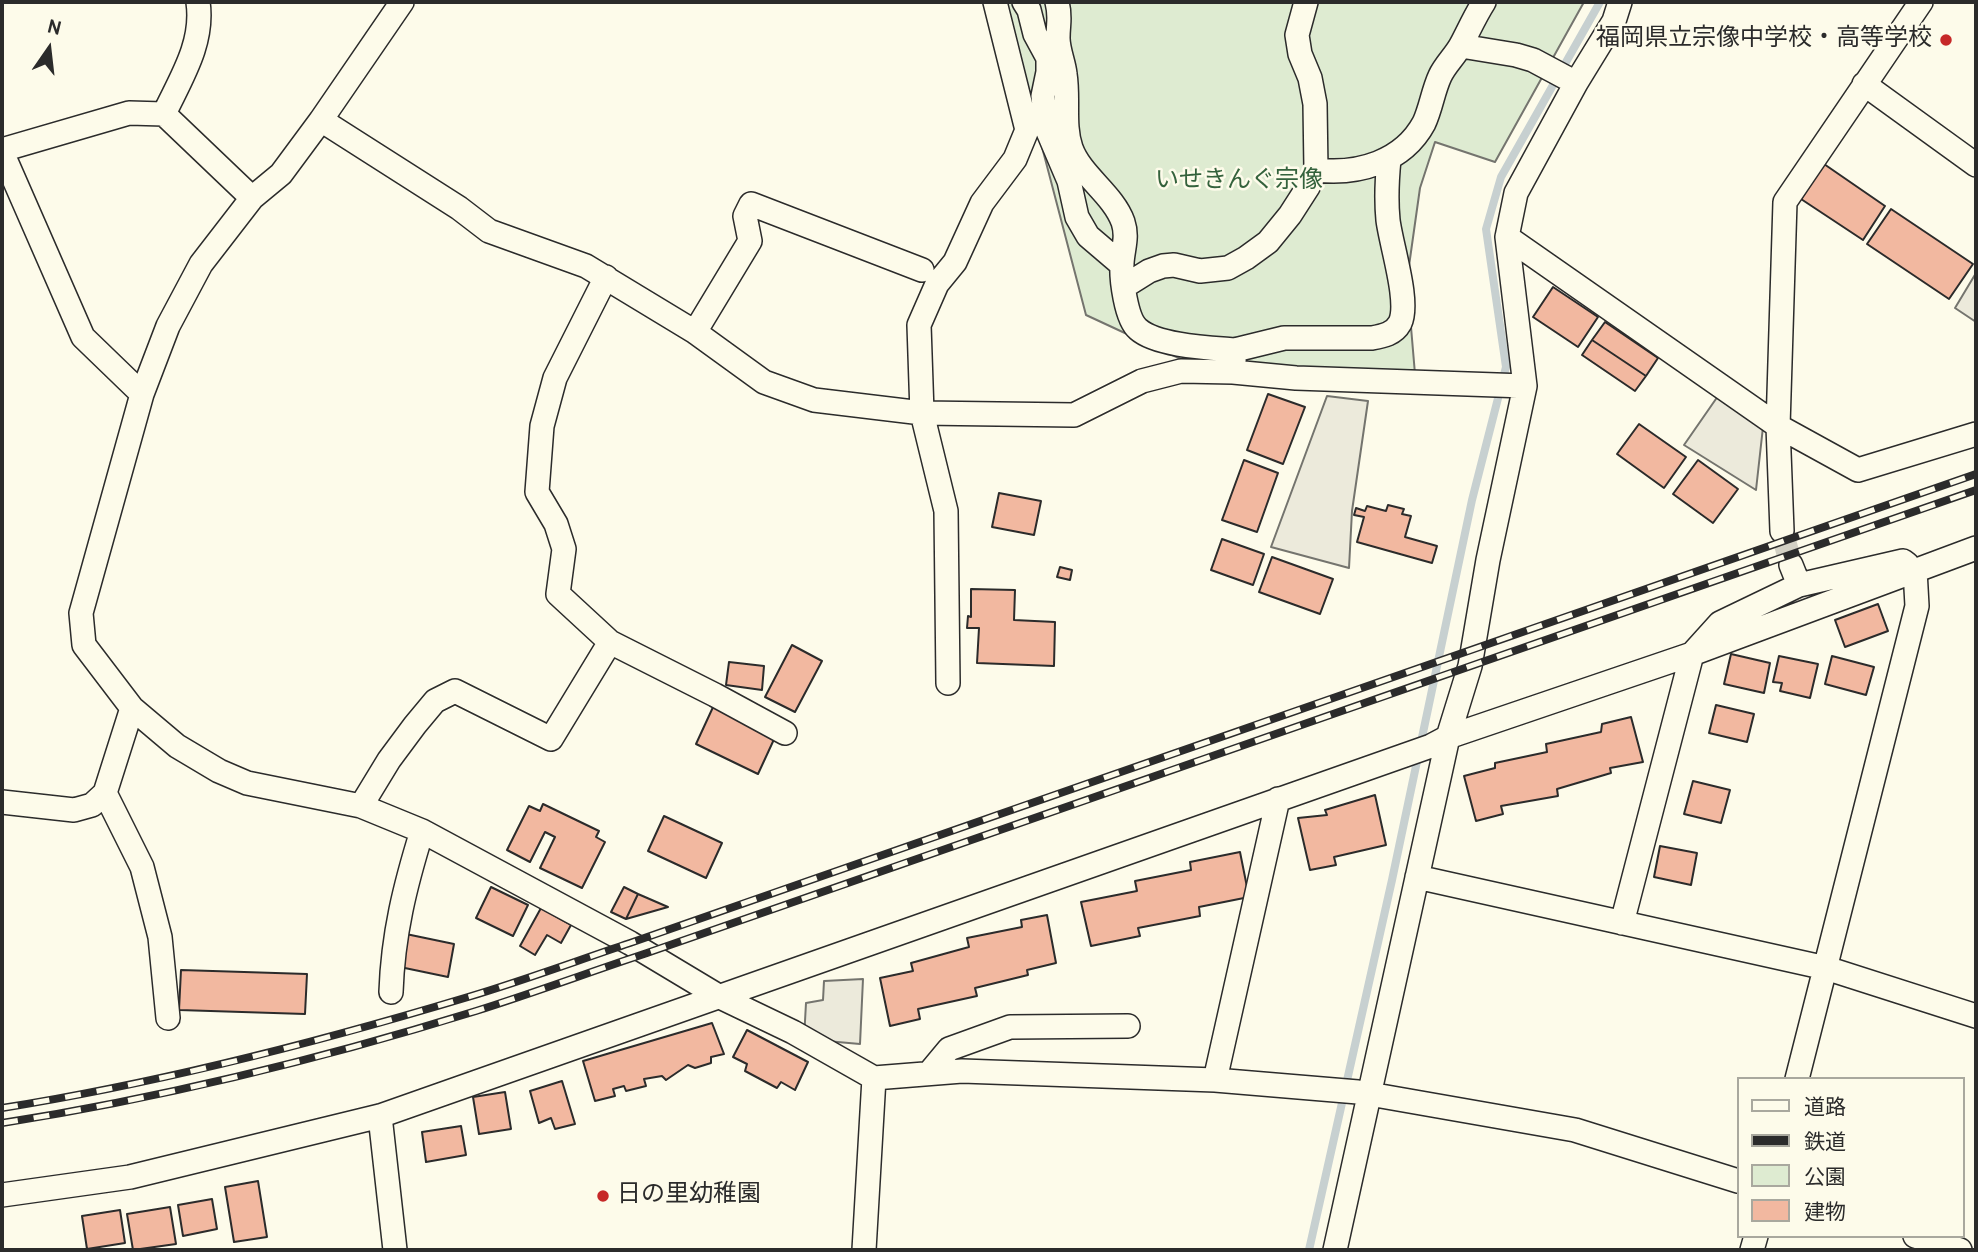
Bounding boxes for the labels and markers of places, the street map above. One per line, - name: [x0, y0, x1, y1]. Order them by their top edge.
- place label: 福岡県立宗像中学校・高等学校: [1596, 26, 1932, 54]
- marker: 福岡県立宗像中学校・高等学校: [1938, 32, 1954, 48]
- place label: 日の里幼稚園: [617, 1182, 761, 1210]
- marker: 日の里幼稚園: [595, 1188, 611, 1204]

